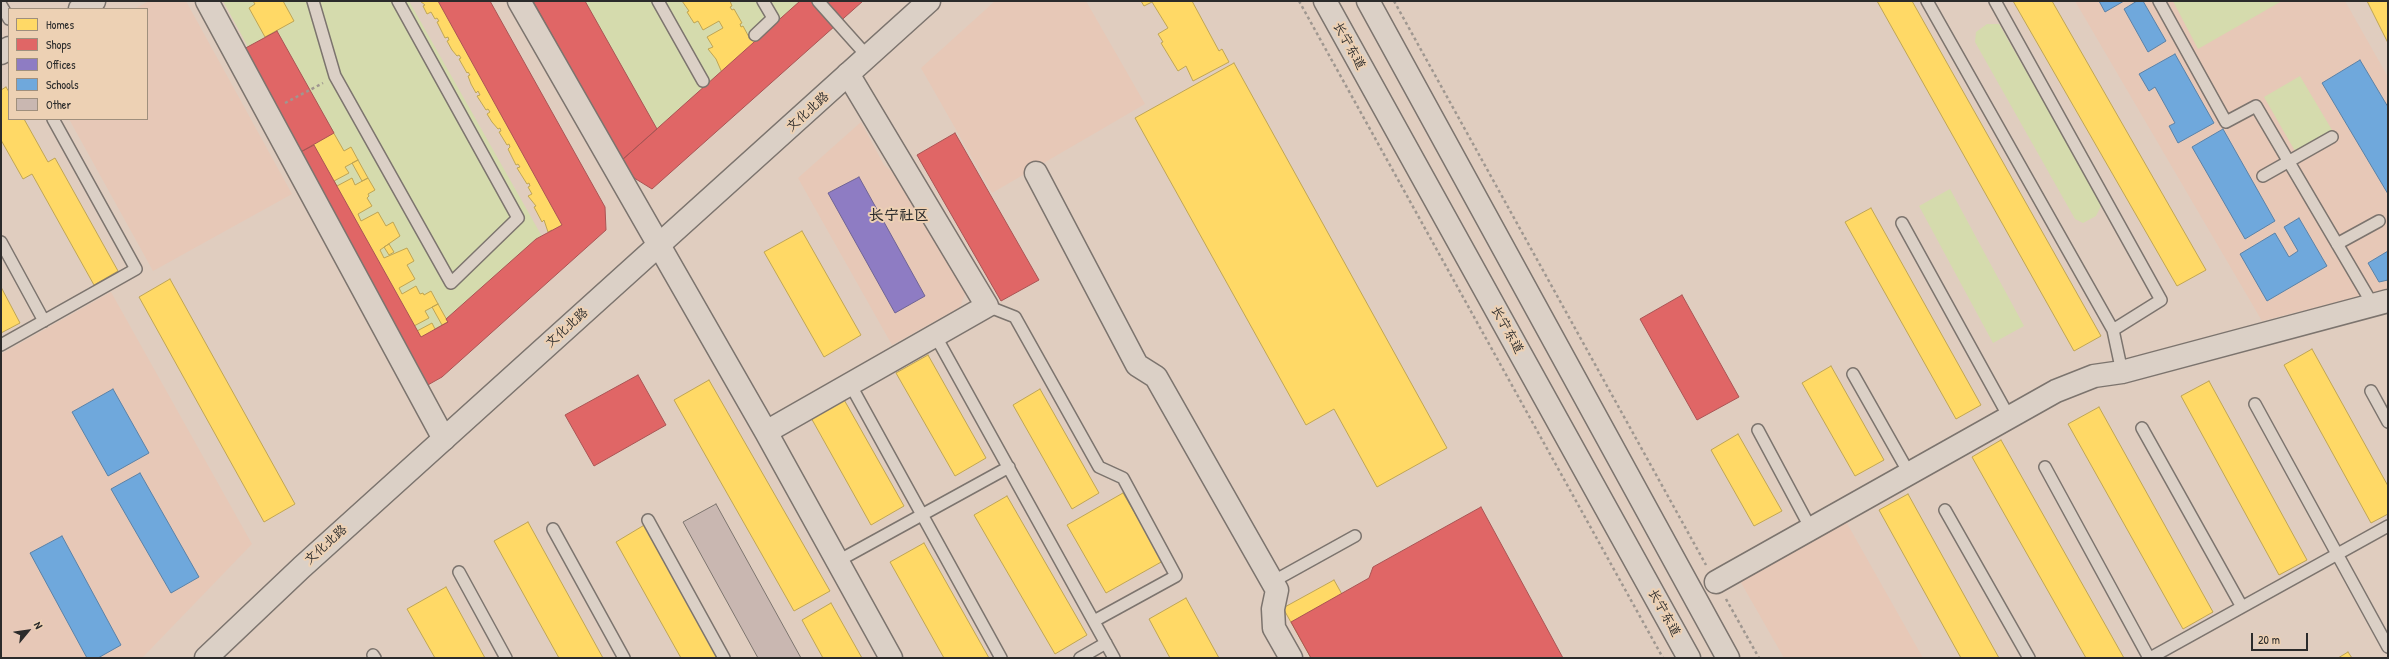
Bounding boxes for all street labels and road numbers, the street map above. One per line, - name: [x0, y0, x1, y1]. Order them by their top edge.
- street label: 长宁东道: [1330, 19, 1368, 73]
- street label: 文化北路: [783, 89, 833, 135]
- street label: 长宁东道: [1488, 303, 1526, 357]
- street label: 文化北路: [542, 305, 592, 351]
- street label: 文化北路: [301, 522, 351, 568]
- street label: 长宁东道: [1645, 586, 1683, 640]

